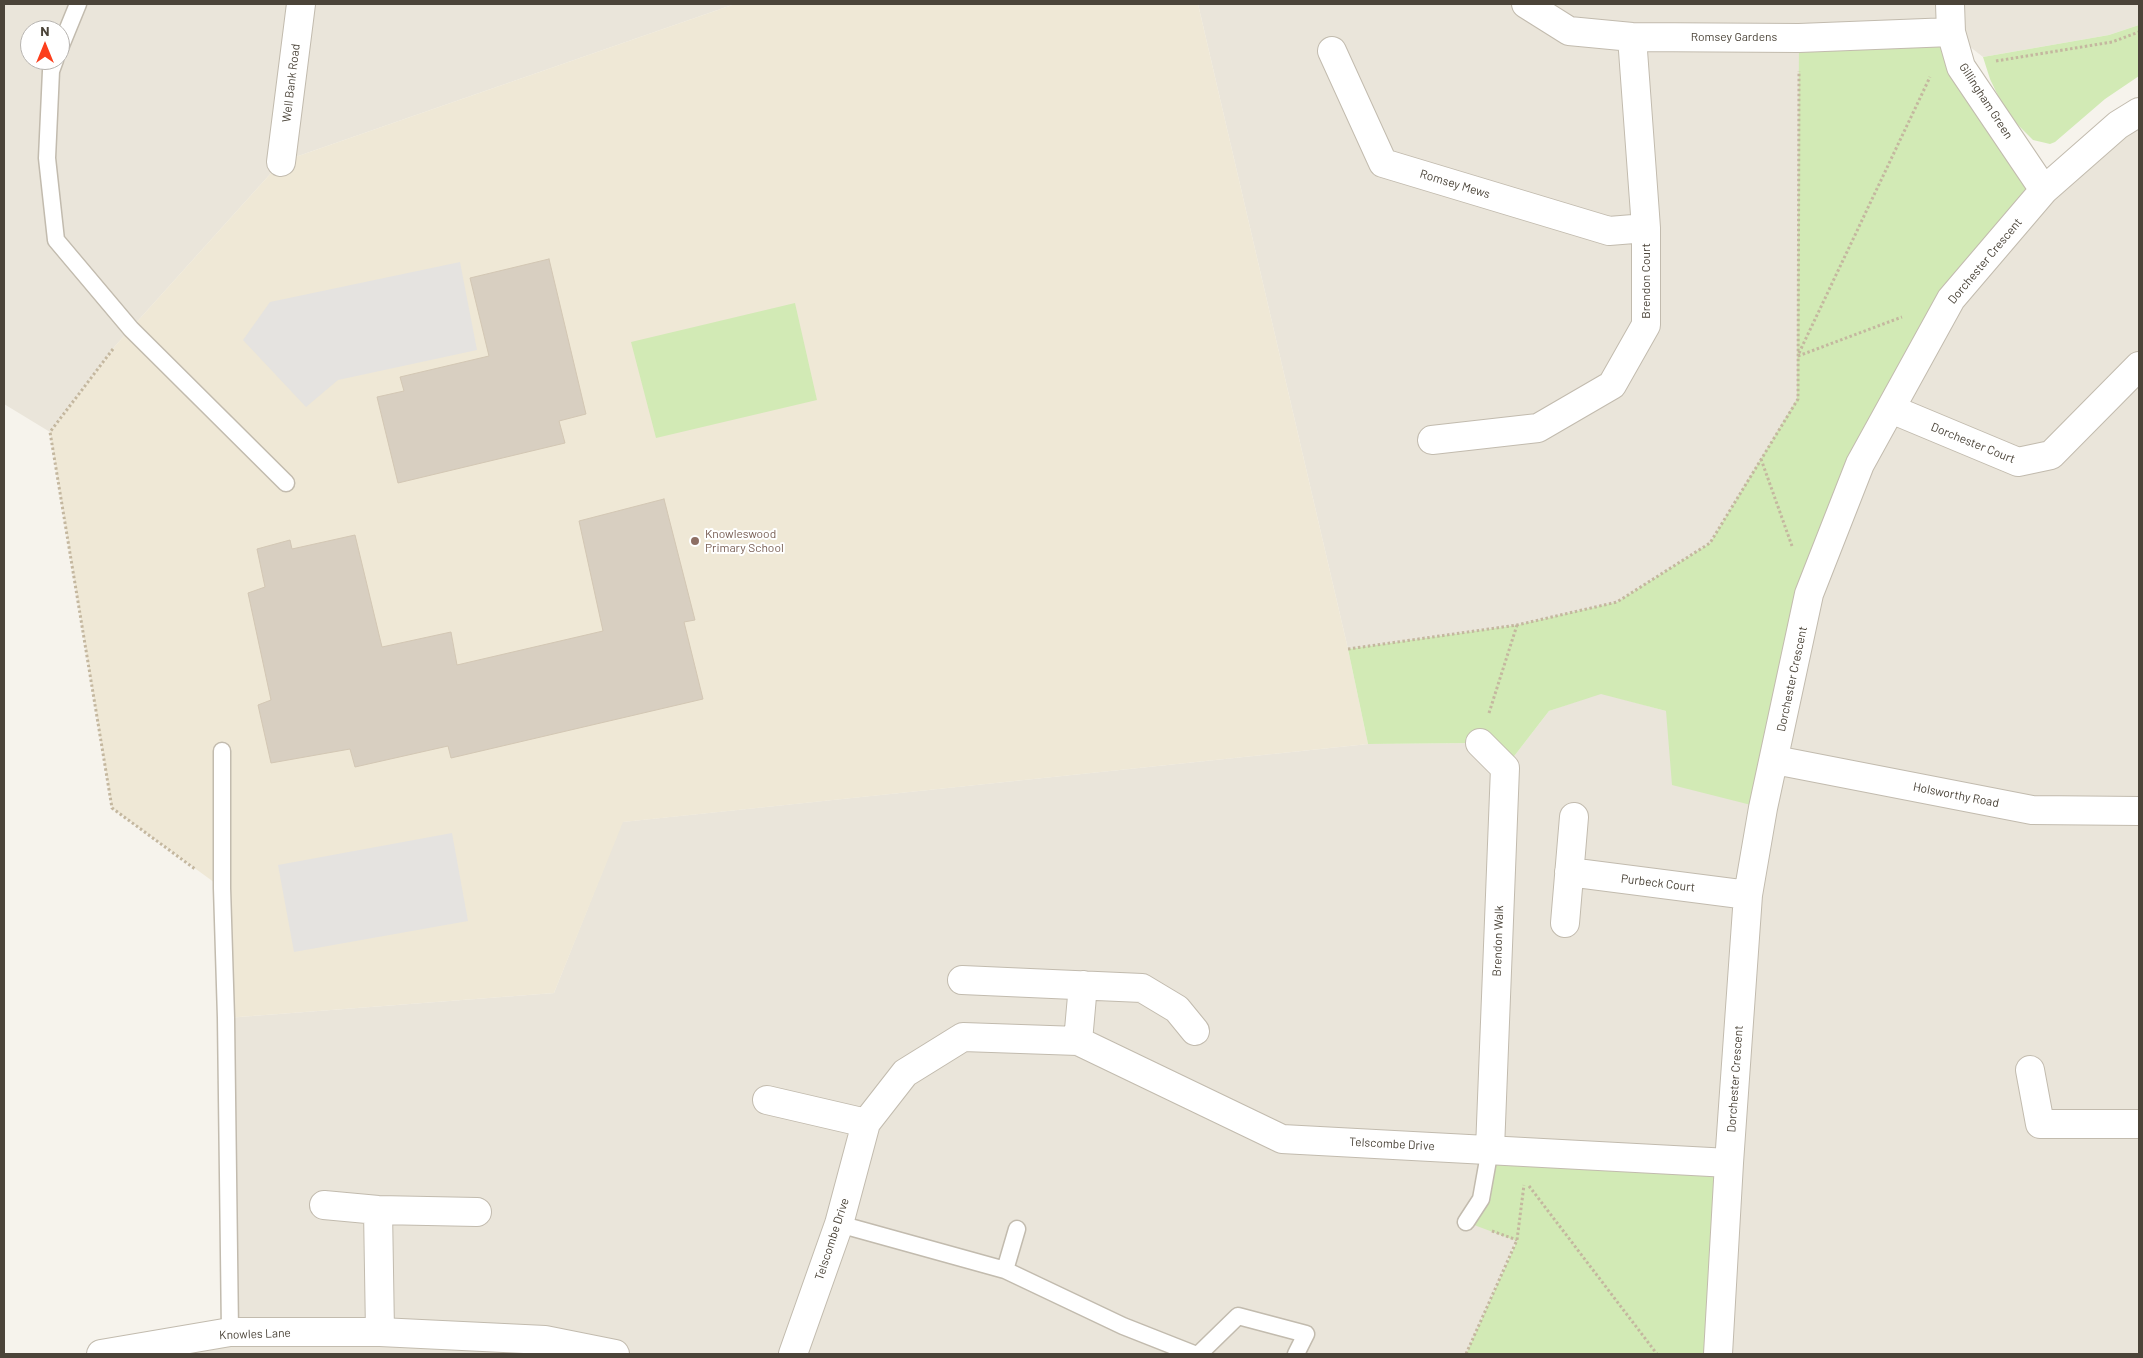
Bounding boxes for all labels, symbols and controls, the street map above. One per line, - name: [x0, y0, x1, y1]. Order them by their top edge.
- north arrow: [20, 20, 70, 70]
- text: N: [40, 22, 50, 39]
- street label: Romsey Gardens: [1691, 30, 1777, 44]
- street label: Well Bank Road: [279, 43, 303, 123]
- street label: Gillingham Green: [1956, 60, 2016, 142]
- street label: Romsey Mews: [1418, 167, 1492, 201]
- street label: Dorchester Crescent: [1945, 215, 2025, 307]
- street label: Brendon Court: [1639, 243, 1653, 319]
- street label: Dorchester Court: [1929, 420, 2017, 466]
- place label: Knowleswood Primary School: [705, 527, 784, 555]
- marker: Knowleswood Primary School: [689, 535, 701, 547]
- street label: Dorchester Crescent: [1774, 625, 1810, 733]
- street label: Holsworthy Road: [1912, 780, 2000, 810]
- street label: Purbeck Court: [1620, 871, 1696, 895]
- street label: Brendon Walk: [1490, 905, 1506, 977]
- street label: Dorchester Crescent: [1724, 1025, 1746, 1133]
- street label: Telscombe Drive: [1349, 1135, 1435, 1153]
- street label: Telscombe Drive: [812, 1196, 852, 1282]
- street label: Knowles Lane: [219, 1326, 291, 1342]

